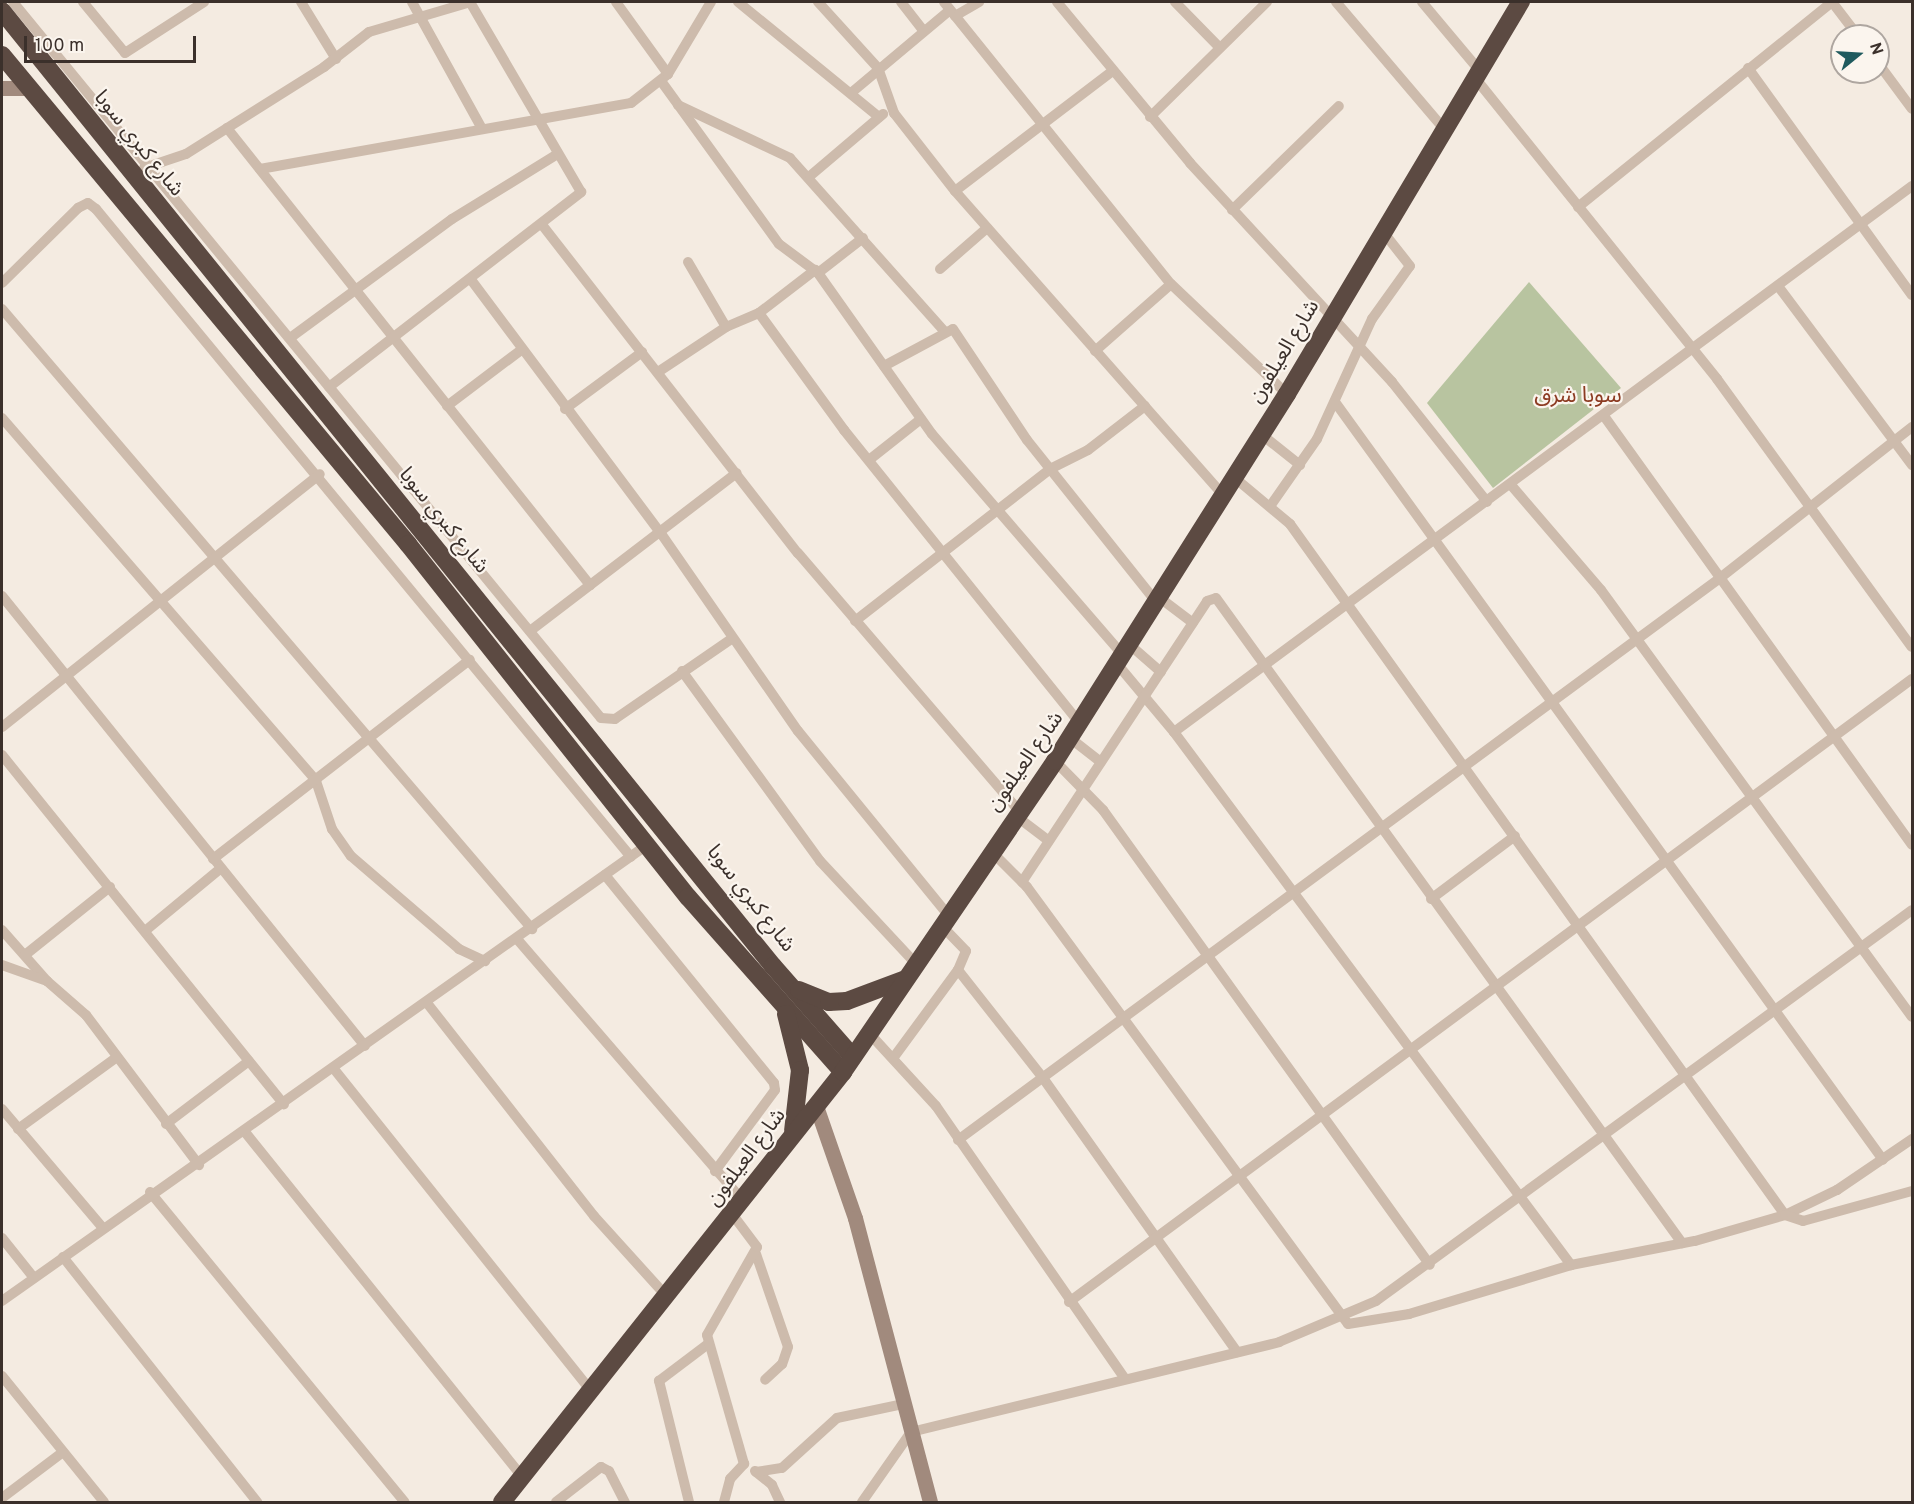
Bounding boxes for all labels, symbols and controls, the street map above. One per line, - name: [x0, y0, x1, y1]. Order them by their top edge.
- scale bar: [27, 24, 200, 62]
- north arrow: [1830, 24, 1890, 84]
- text: 100 m: [35, 35, 84, 58]
- text: N: [1864, 40, 1887, 58]
- street label: شارع كبري سوبا: [88, 86, 188, 202]
- street label: شارع العيلفون: [1244, 296, 1326, 408]
- district label: سوبا شرق: [1534, 384, 1622, 410]
- street label: شارع كبري سوبا: [393, 463, 493, 579]
- street label: شارع العيلفون: [982, 707, 1070, 817]
- street label: شارع كبري سوبا: [700, 840, 800, 958]
- street label: شارع العيلفون: [702, 1104, 792, 1212]

